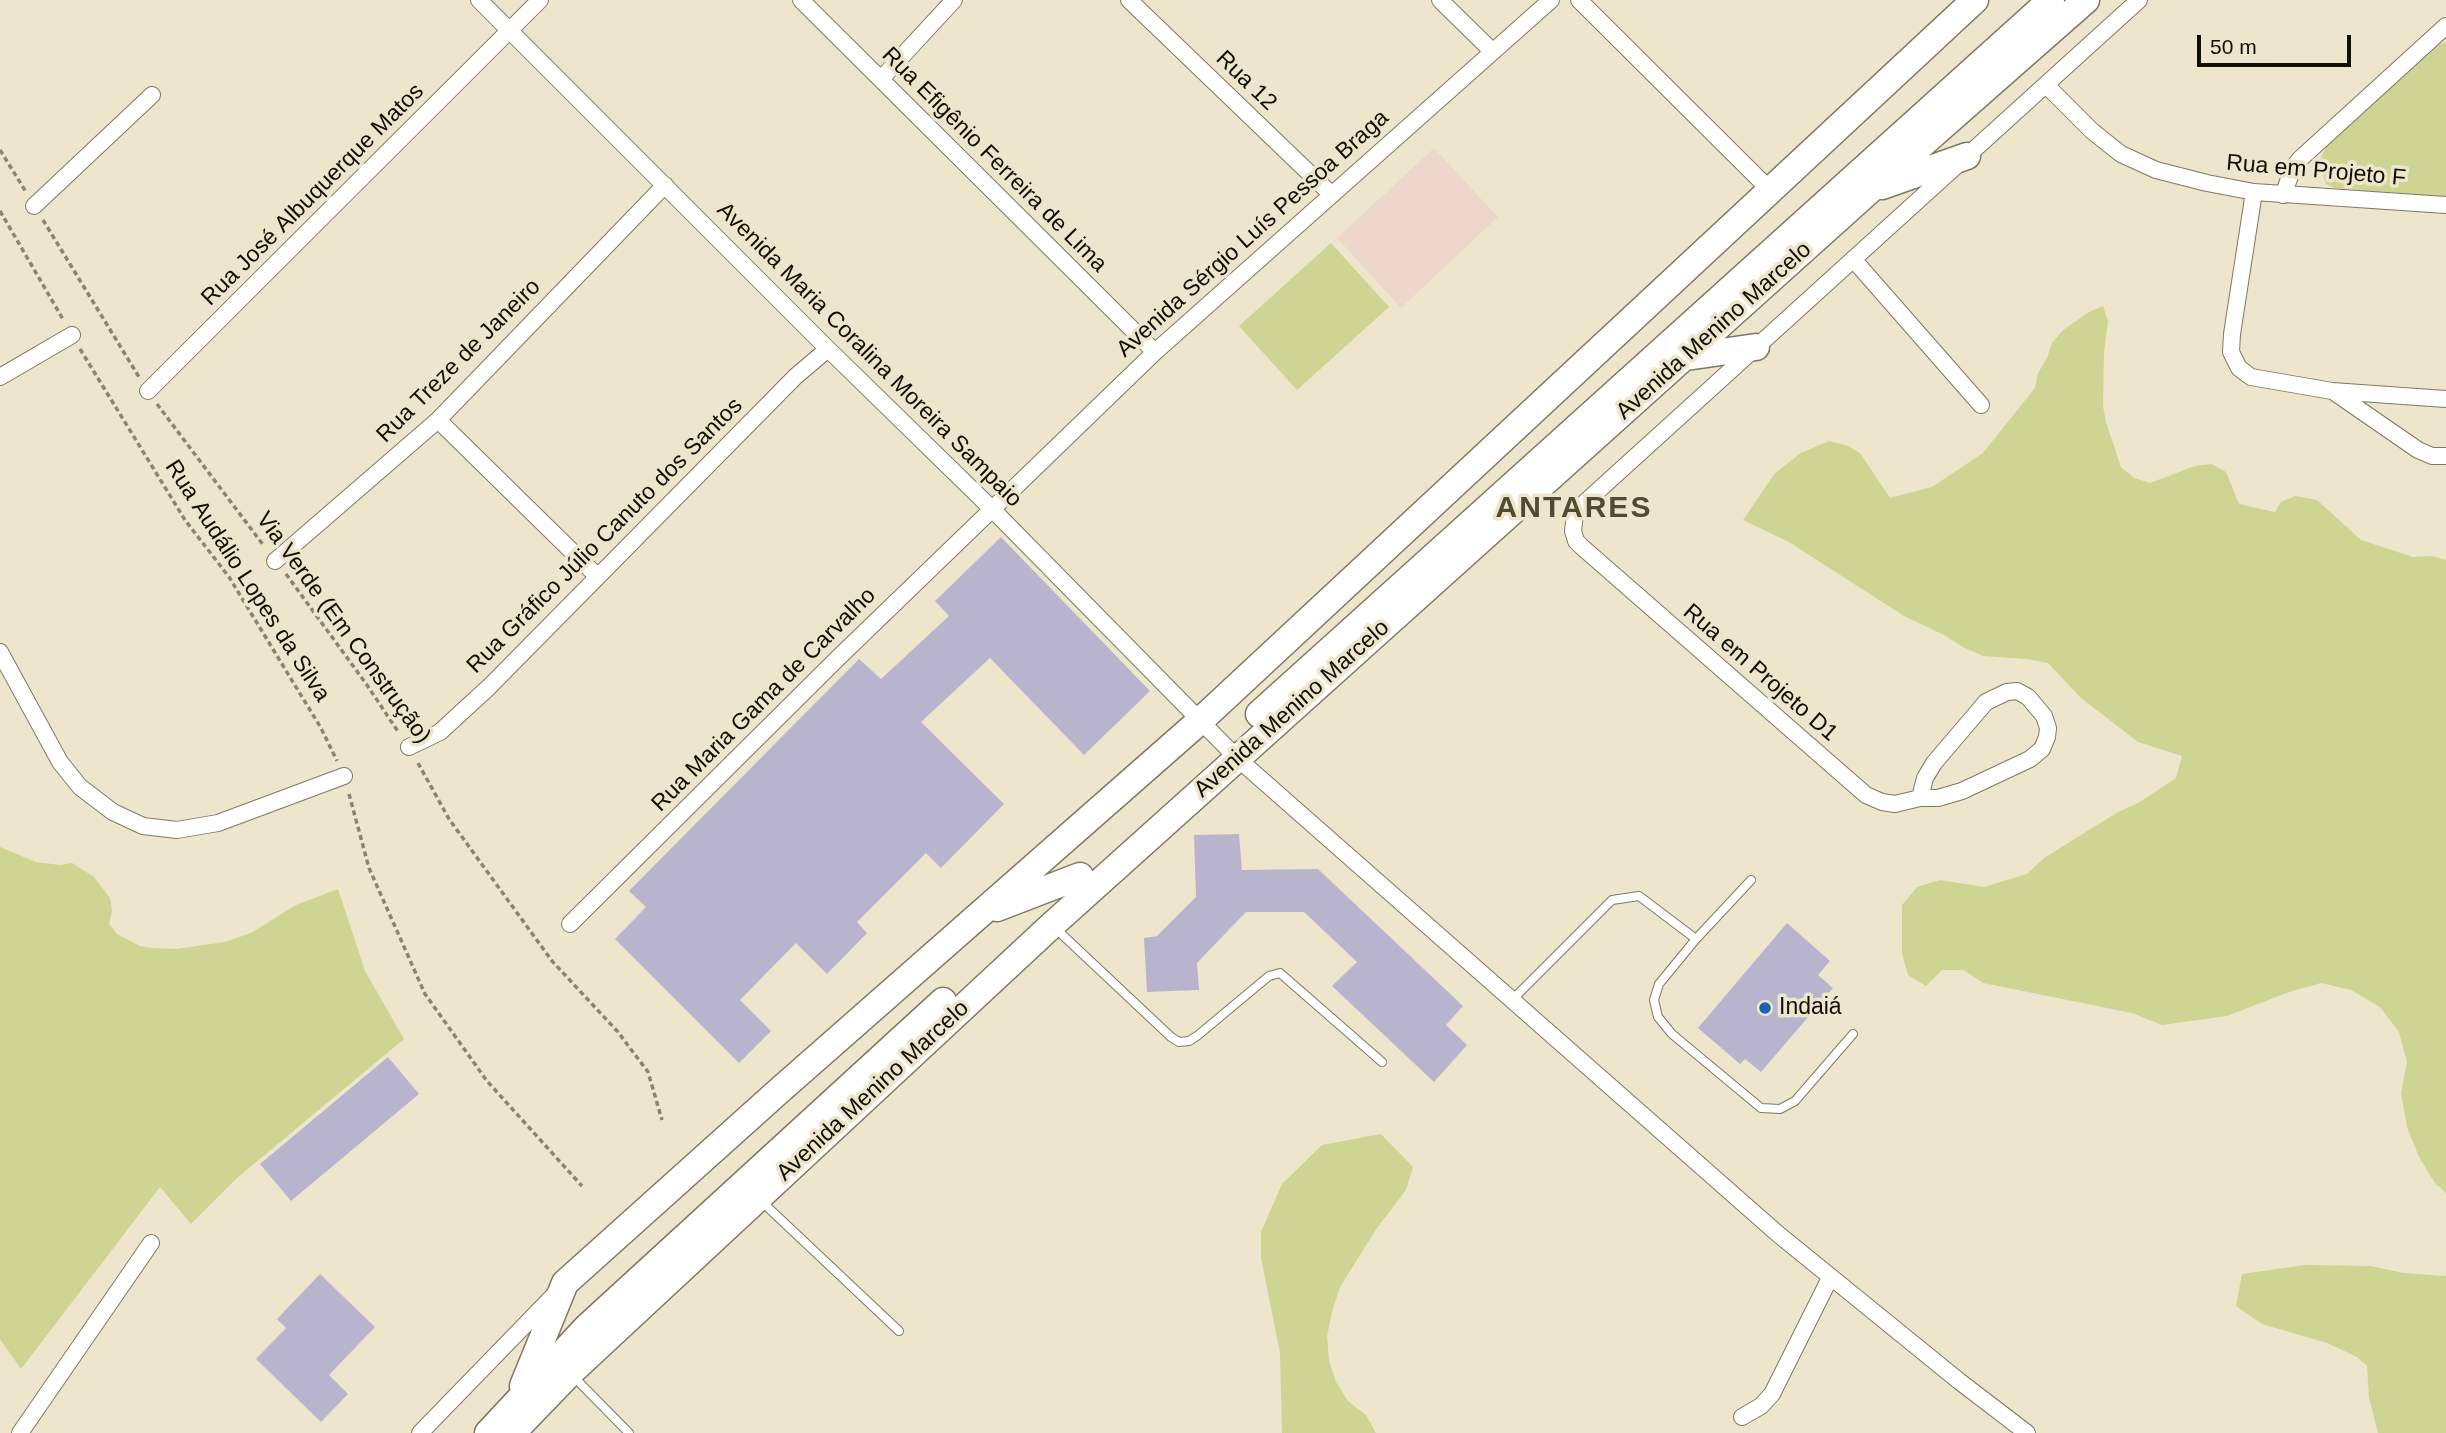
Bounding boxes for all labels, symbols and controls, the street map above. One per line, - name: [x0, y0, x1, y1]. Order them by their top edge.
- scale bar: [2201, 21, 2355, 65]
- text: 50 m: [2210, 35, 2257, 58]
- street label: Rua Efigênio Ferreira de Lima: [876, 42, 1112, 278]
- street label: Rua 12: [1210, 45, 1282, 117]
- street label: Rua José Albuquerque Matos: [196, 78, 430, 312]
- street label: Avenida Sérgio Luís Pessoa Braga: [1111, 105, 1395, 363]
- street label: Rua em Projeto F: [2225, 149, 2407, 193]
- street label: Avenida Maria Coralina Moreira Sampaio: [711, 197, 1027, 513]
- street label: Avenida Menino Marcelo: [1611, 236, 1817, 426]
- street label: Rua Treze de Janeiro: [371, 273, 547, 449]
- street label: Rua Gráfico Júlio Canuto dos Santos: [461, 392, 749, 680]
- street label: Rua Audálio Lopes da Silva: [158, 455, 336, 707]
- district label: ANTARES: [1496, 491, 1652, 527]
- street label: Via Verde (Em Construção): [250, 507, 436, 749]
- street label: Rua Maria Gama de Carvalho: [646, 582, 882, 818]
- street label: Rua em Projeto D1: [1677, 598, 1843, 748]
- street label: Avenida Menino Marcelo: [1189, 614, 1395, 804]
- place label: Indaiá: [1779, 994, 1842, 1022]
- street label: Avenida Menino Marcelo: [771, 995, 975, 1187]
- marker: Indaiá: [1757, 1000, 1773, 1016]

